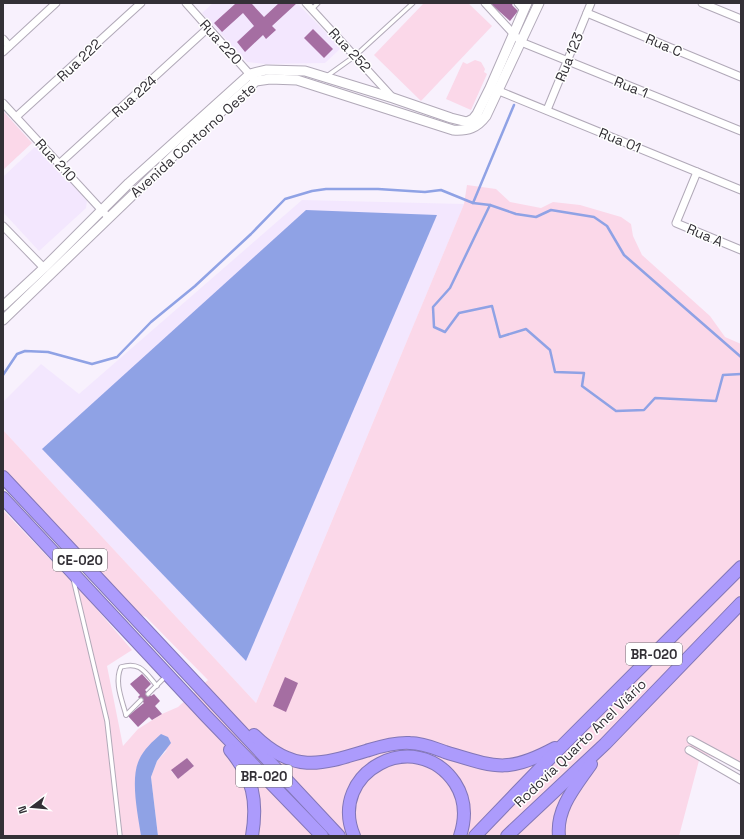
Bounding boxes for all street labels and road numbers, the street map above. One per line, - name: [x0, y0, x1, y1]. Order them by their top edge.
- street label: Rua 220: [196, 16, 246, 68]
- street label: Rua 252: [325, 24, 375, 76]
- street label: Rua C: [643, 29, 685, 61]
- street label: Rua 123: [551, 30, 587, 84]
- street label: Rua 222: [53, 35, 105, 85]
- street label: Rua 224: [108, 71, 160, 121]
- street label: Rua 1: [611, 72, 651, 102]
- street label: Avenida Contorno Oeste: [126, 79, 260, 201]
- street label: Rua 01: [596, 123, 644, 157]
- street label: Rua 210: [32, 135, 80, 185]
- street label: Rua A: [684, 219, 726, 251]
- road number: CE-020: [53, 549, 107, 571]
- road number: BR-020: [626, 643, 682, 665]
- street label: Rodovia Quarto Anel Viário: [510, 675, 650, 811]
- road number: BR-020: [236, 765, 292, 787]

